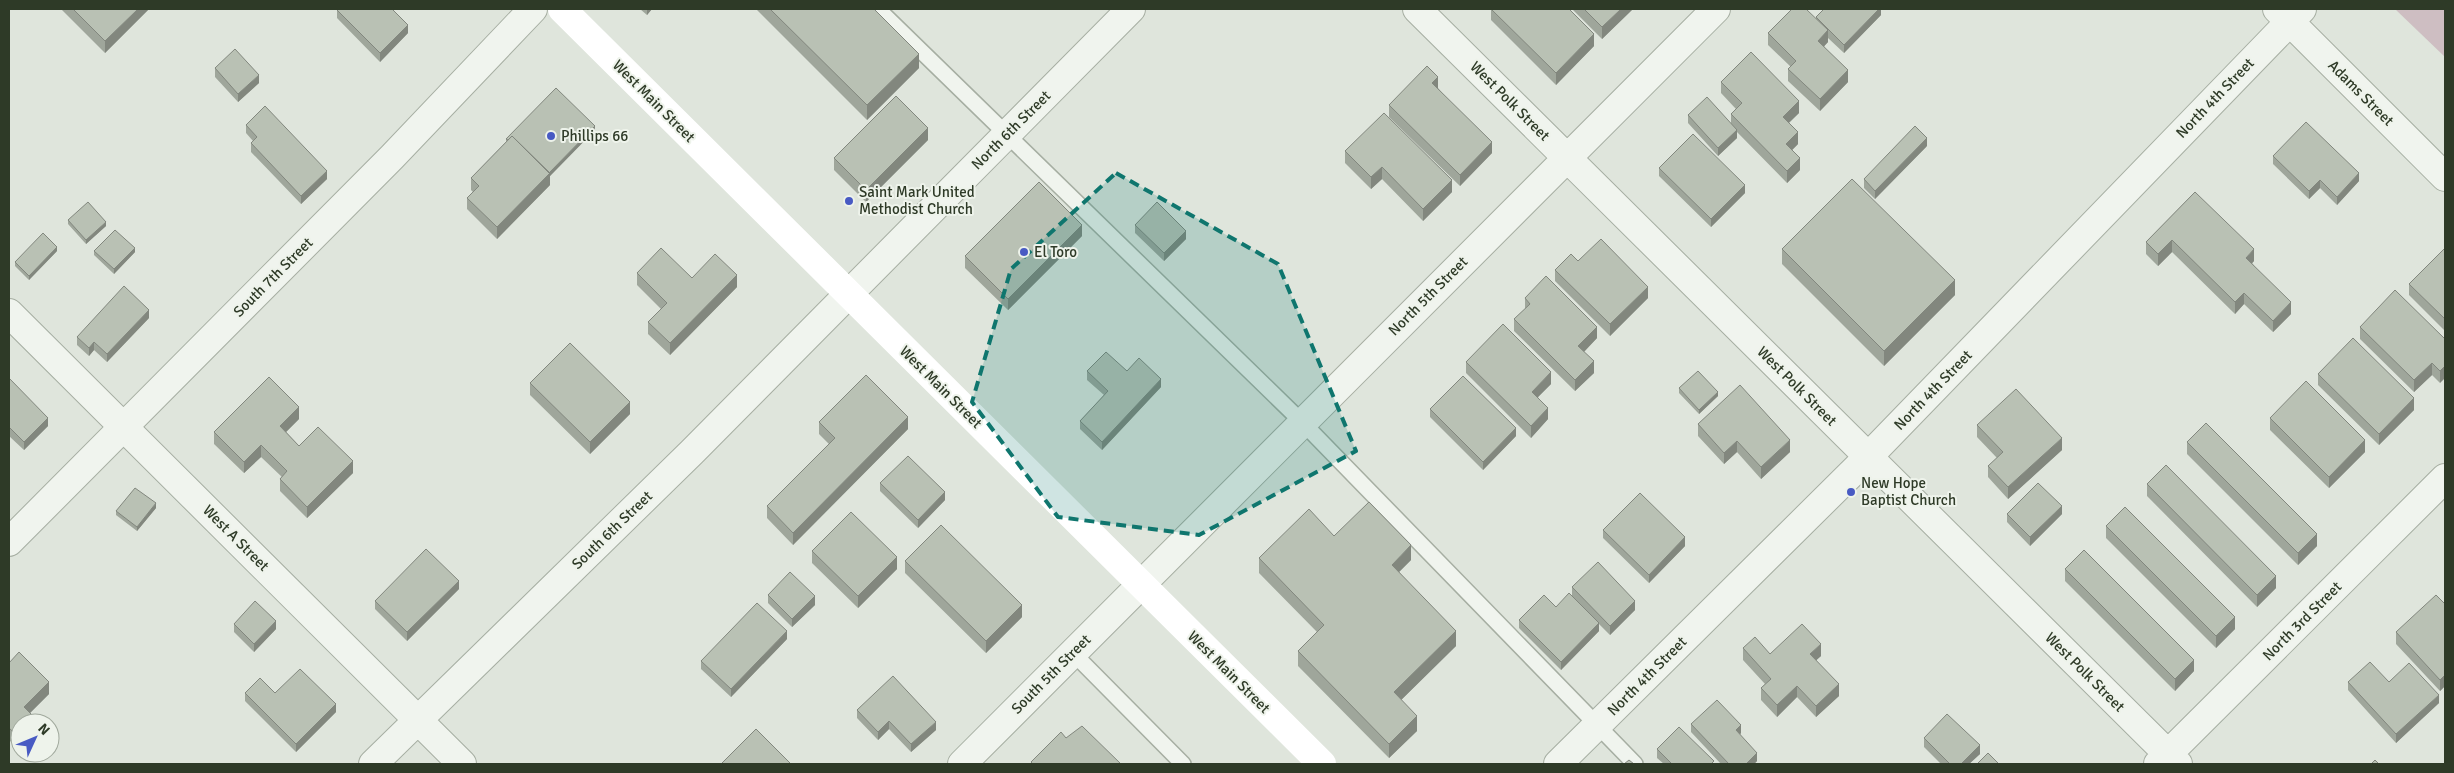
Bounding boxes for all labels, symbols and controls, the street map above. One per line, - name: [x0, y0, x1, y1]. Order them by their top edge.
- street label: North 4th Street: [2172, 54, 2258, 142]
- street label: West Main Street: [609, 56, 699, 146]
- street label: Adams Street: [2324, 56, 2398, 130]
- street label: West Polk Street: [1467, 58, 1553, 144]
- street label: North 6th Street: [968, 87, 1054, 173]
- place label: Phillips 66: [561, 127, 628, 145]
- marker: Phillips 66: [545, 130, 557, 142]
- place label: Saint Mark United Methodist Church: [859, 183, 975, 218]
- marker: Saint Mark United Methodist Church: [843, 195, 855, 207]
- street label: South 7th Street: [230, 234, 316, 320]
- place label: El Toro: [1034, 243, 1077, 261]
- marker: El Toro: [1018, 246, 1030, 258]
- street label: North 5th Street: [1385, 253, 1471, 339]
- street label: West Main Street: [896, 342, 986, 432]
- street label: West Polk Street: [1754, 343, 1840, 429]
- street label: North 4th Street: [1890, 346, 1976, 434]
- place label: New Hope Baptist Church: [1861, 474, 1956, 509]
- marker: New Hope Baptist Church: [1845, 486, 1857, 498]
- street label: South 6th Street: [568, 487, 656, 573]
- street label: West A Street: [199, 501, 273, 575]
- street label: North 3rd Street: [2259, 578, 2345, 664]
- street label: West Main Street: [1184, 627, 1274, 717]
- street label: West Polk Street: [2042, 629, 2128, 715]
- street label: South 5th Street: [1008, 631, 1094, 717]
- street label: North 4th Street: [1604, 633, 1690, 719]
- north arrow: [10, 713, 60, 763]
- text: N: [34, 720, 53, 739]

